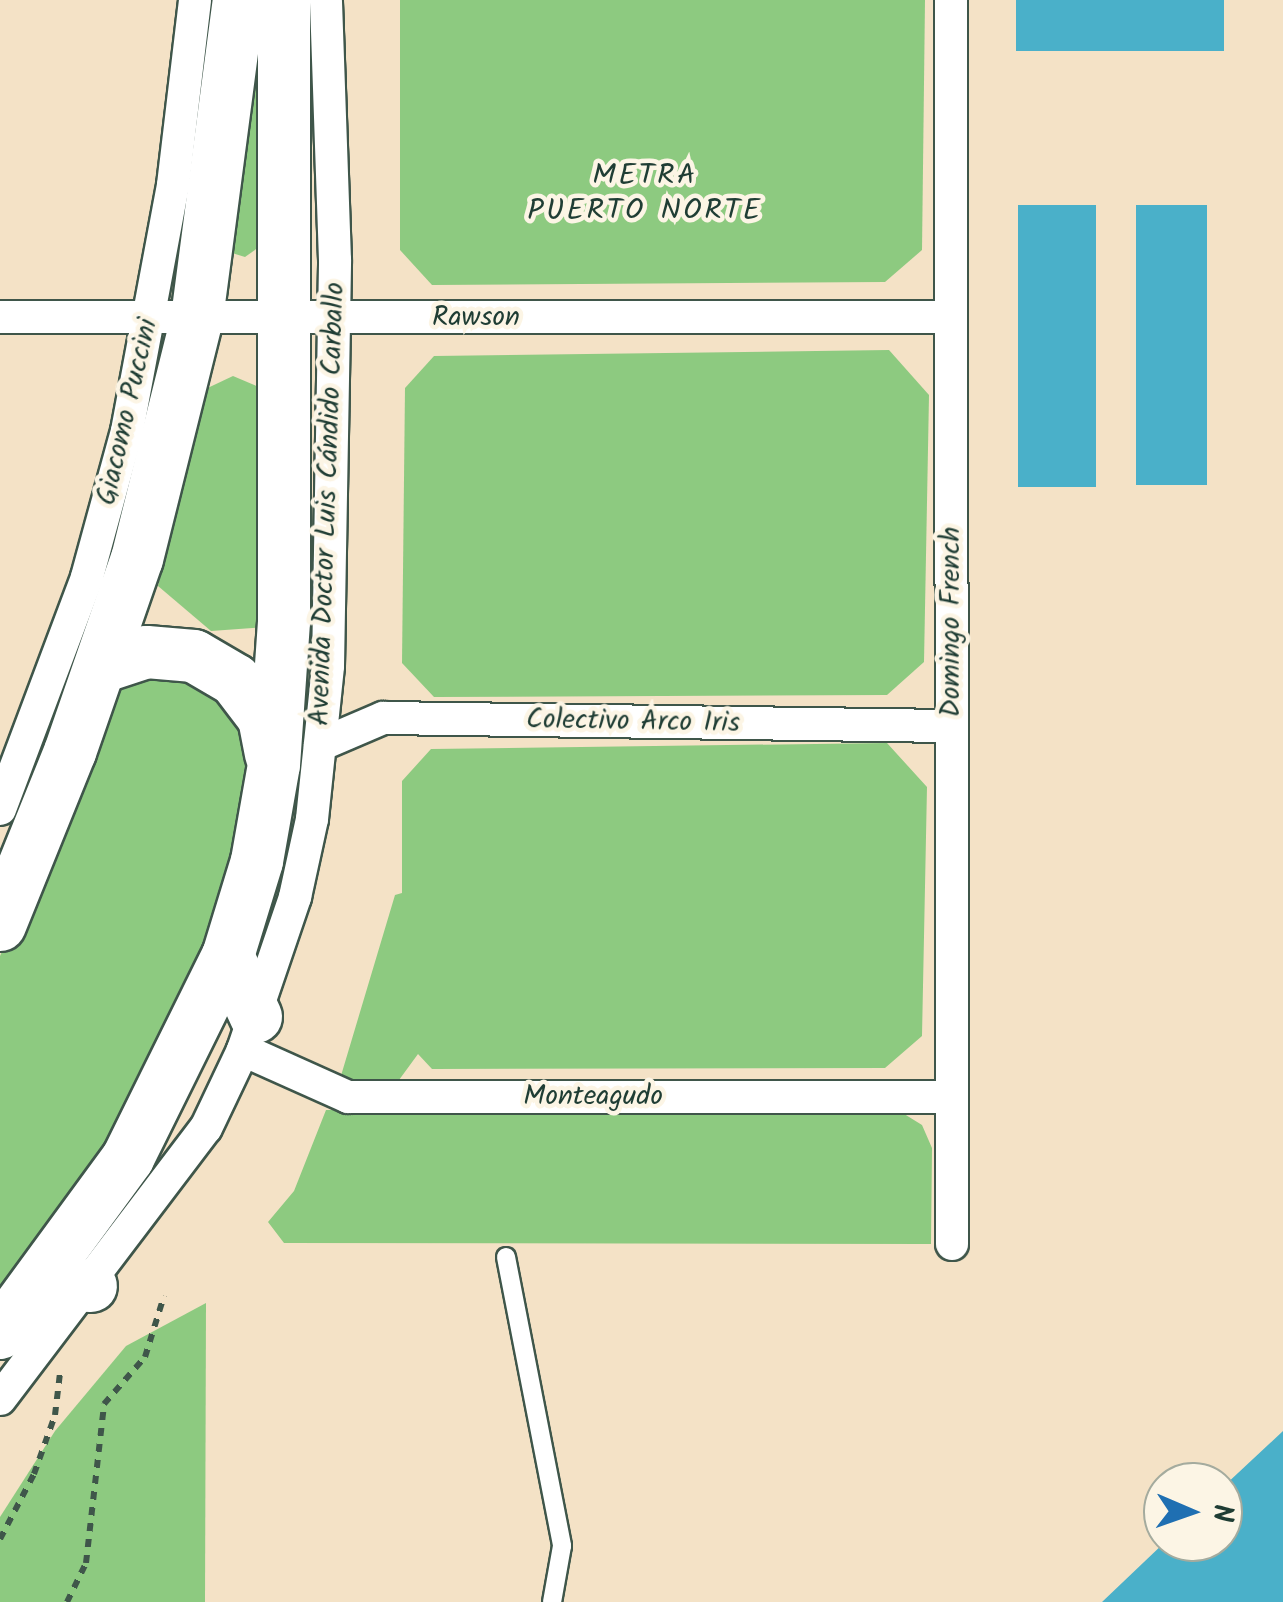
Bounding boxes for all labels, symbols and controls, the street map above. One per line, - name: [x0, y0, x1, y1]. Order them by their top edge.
- district label: METRA PUERTO NORTE: [527, 158, 763, 228]
- street label: Avenida Doctor Luis Cándido Carballo: [303, 282, 353, 726]
- street label: Rawson: [432, 301, 520, 335]
- street label: Giacomo Puccini: [90, 316, 166, 508]
- street label: Domingo French: [935, 527, 969, 717]
- street label: Colectivo Arco Iris: [526, 703, 740, 741]
- street label: Monteagudo: [523, 1080, 663, 1114]
- north arrow: [1143, 1462, 1243, 1562]
- text: N: [1199, 1503, 1244, 1523]

